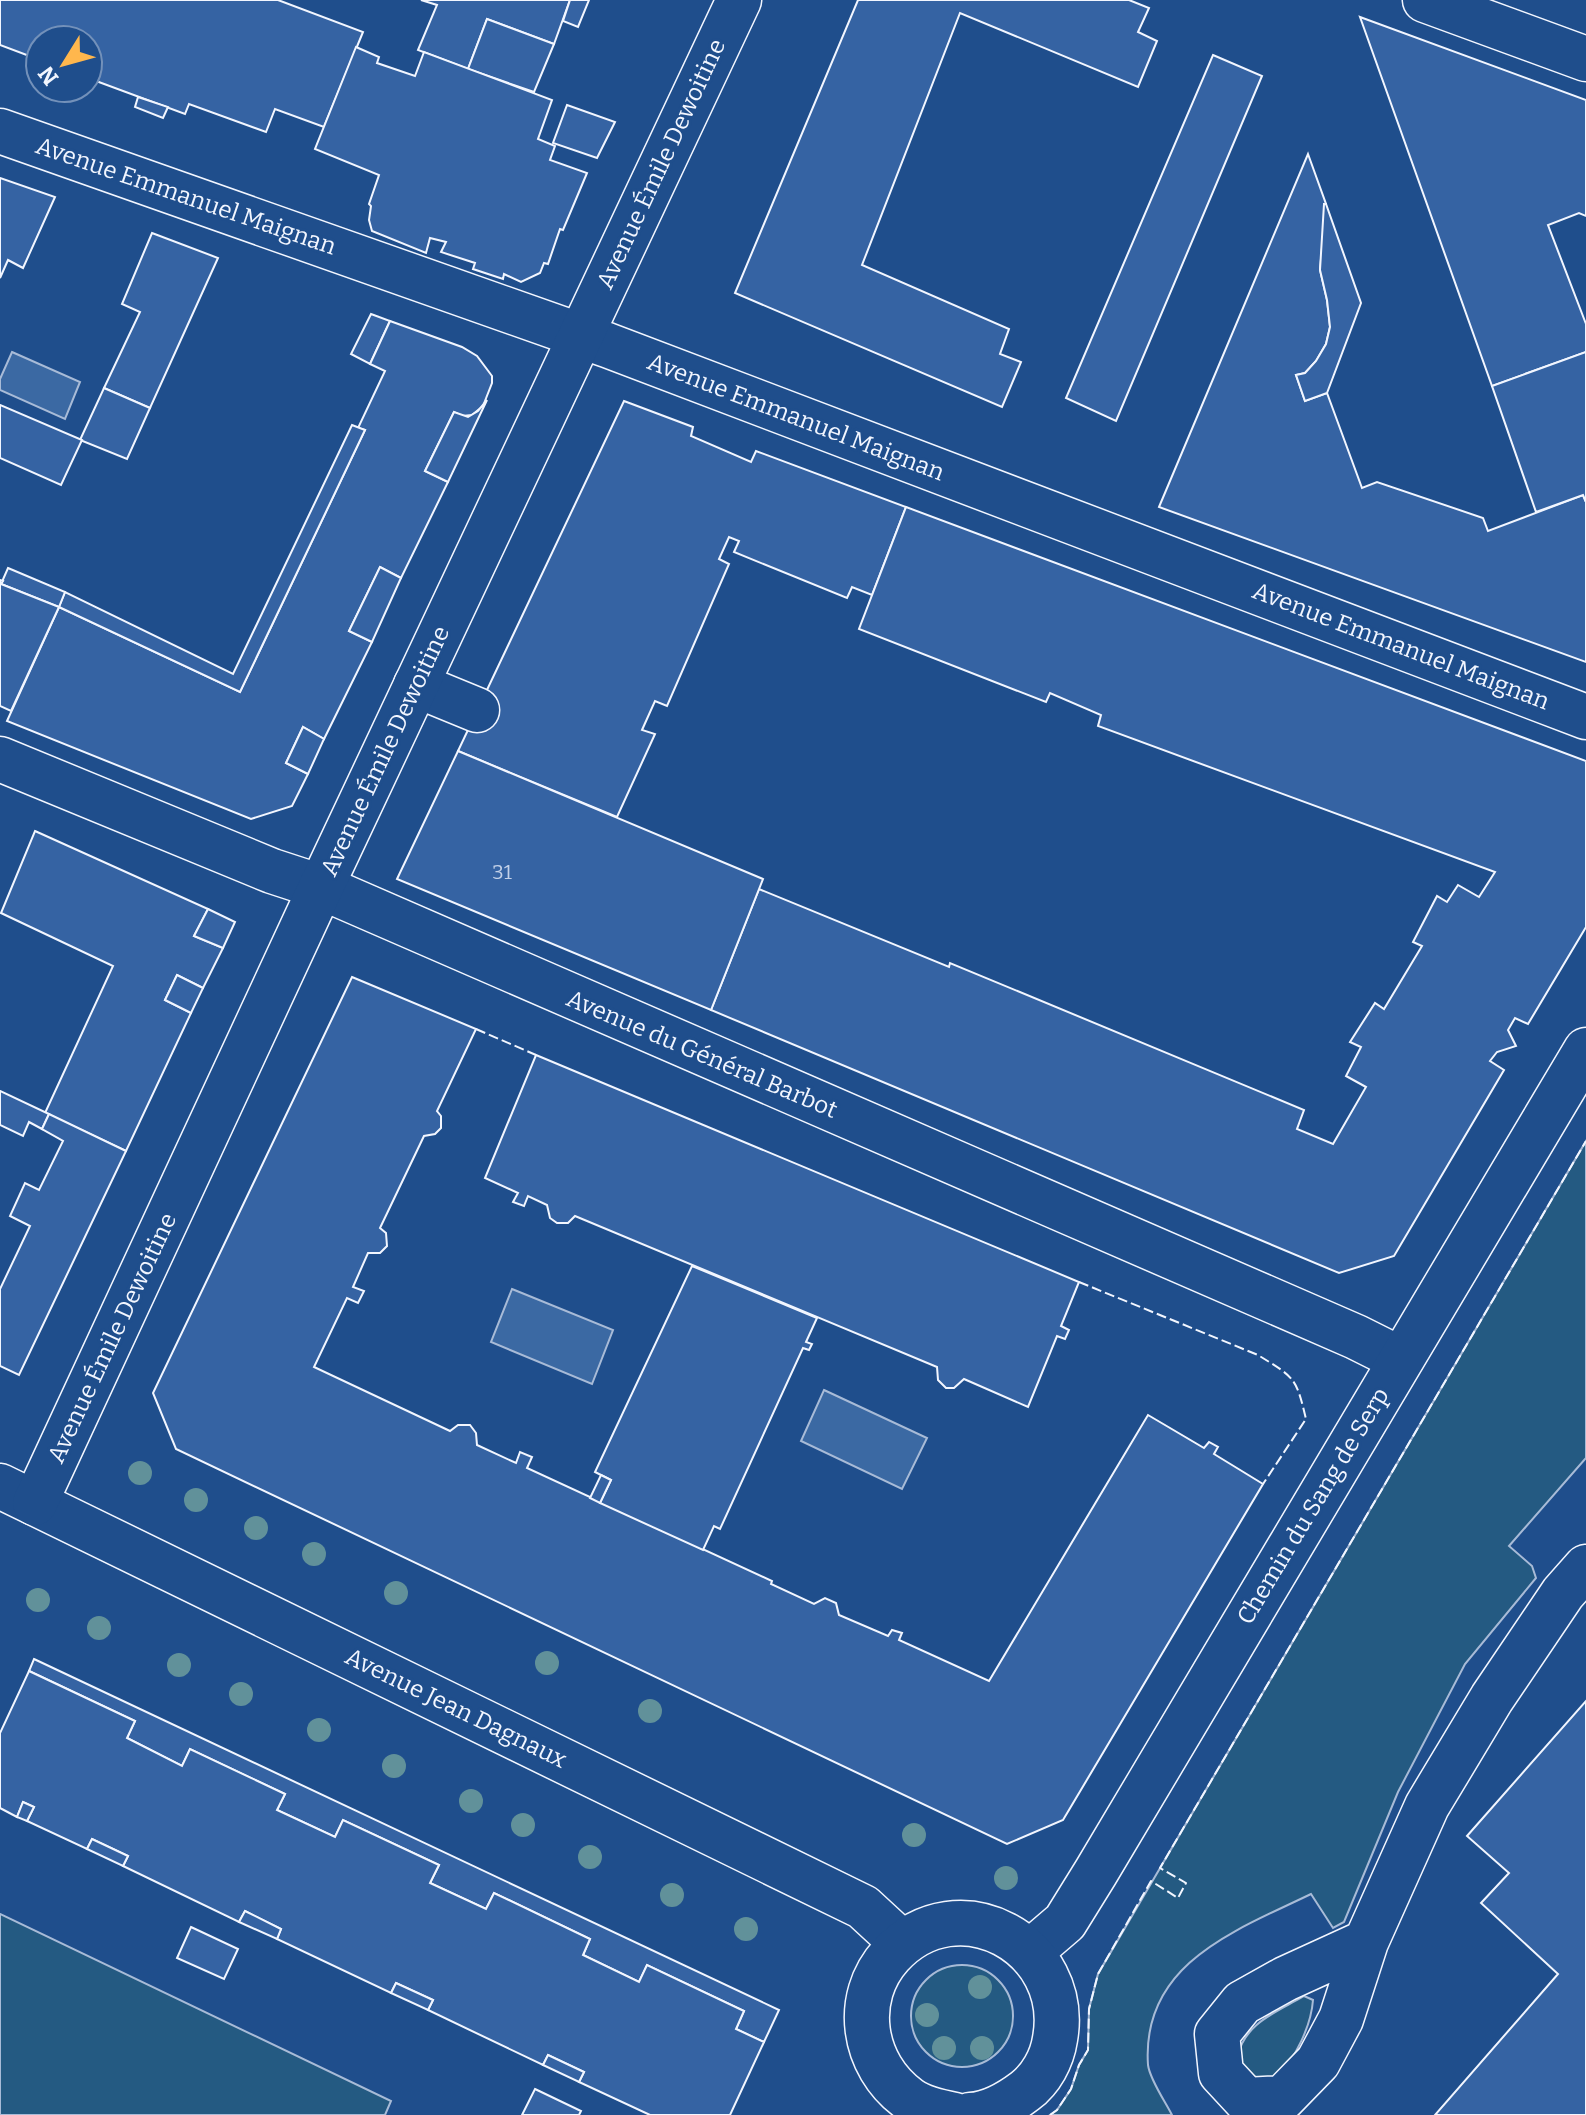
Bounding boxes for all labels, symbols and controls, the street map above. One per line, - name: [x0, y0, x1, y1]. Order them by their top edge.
- north arrow: [24, 24, 104, 104]
- street label: Avenue Émile Dewoitine: [590, 34, 731, 293]
- text: N: [33, 61, 64, 91]
- street label: Avenue Emmanuel Maignan: [32, 131, 340, 261]
- street label: Avenue Emmanuel Maignan: [644, 347, 948, 487]
- street label: Avenue Emmanuel Maignan: [1249, 576, 1553, 716]
- street label: Avenue Émile Dewoitine: [314, 621, 455, 880]
- house number: 31: [492, 860, 512, 884]
- street label: Avenue du Général Barbot: [562, 984, 842, 1124]
- street label: Avenue Émile Dewoitine: [41, 1208, 182, 1467]
- street label: Chemin du Sang de Serp: [1231, 1383, 1395, 1629]
- street label: Avenue Jean Dagnaux: [341, 1642, 571, 1774]

